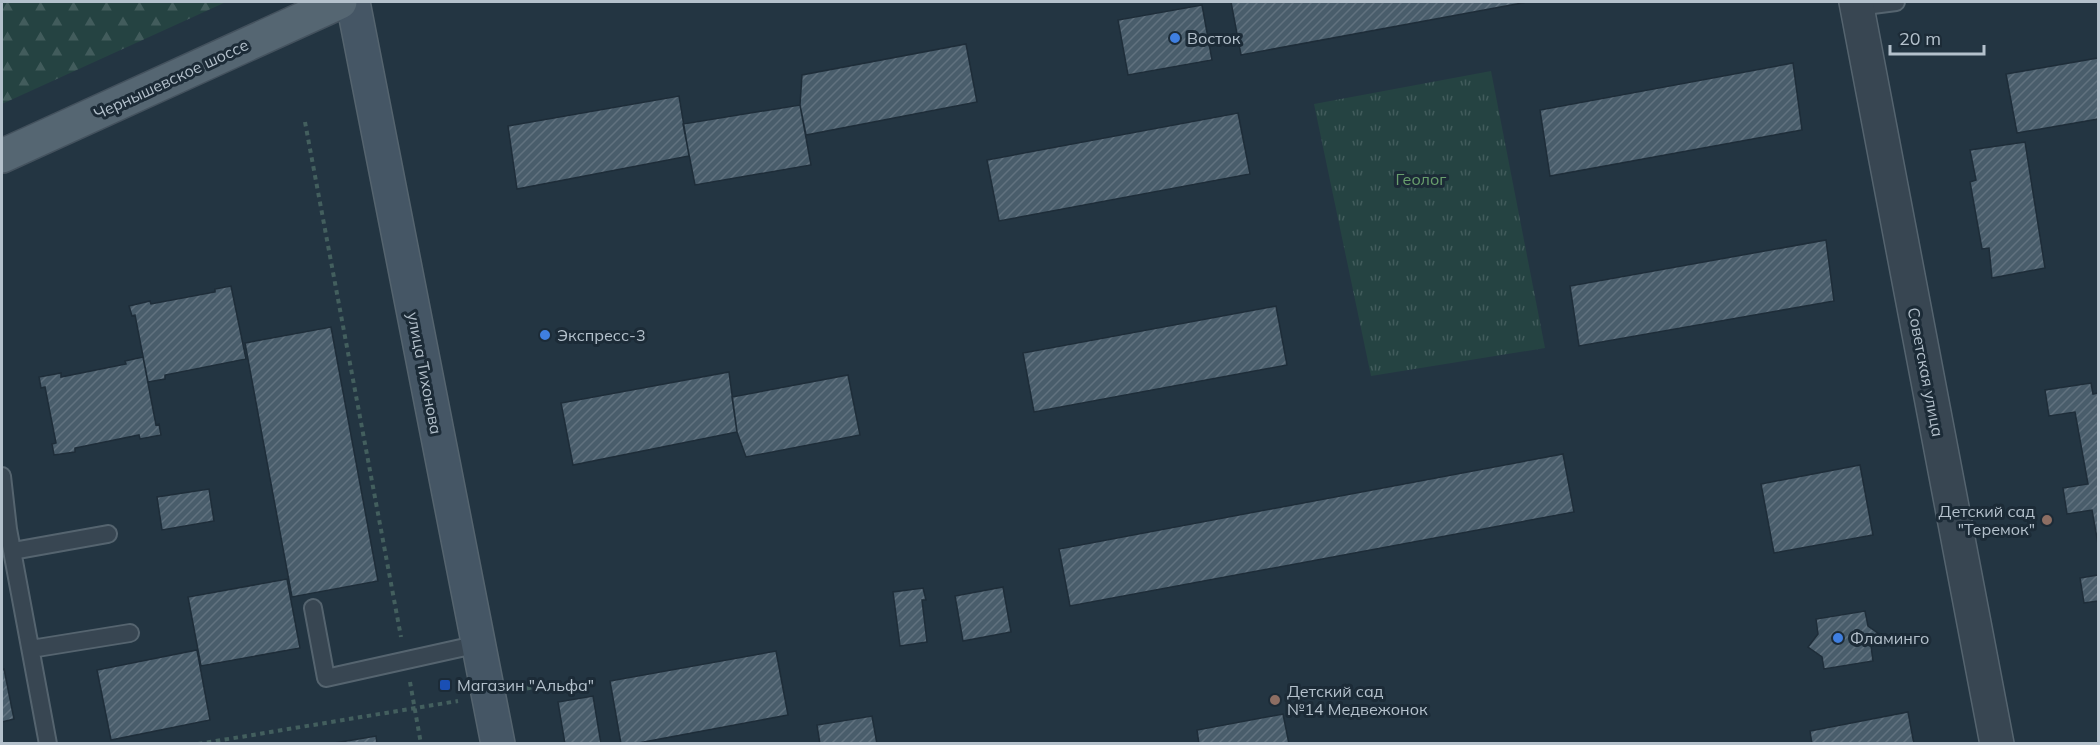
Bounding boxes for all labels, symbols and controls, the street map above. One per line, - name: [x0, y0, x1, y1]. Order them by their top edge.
- scale bar: [1890, 18, 1984, 56]
- text: 20 m: [1899, 27, 1941, 50]
- place label: Восток: [1187, 28, 1241, 48]
- marker: Восток: [1168, 31, 1182, 45]
- street label: Чернышевское шоссе: [90, 34, 252, 124]
- park label: Геолог: [1396, 169, 1446, 189]
- street label: Советская улица: [1904, 306, 1948, 438]
- street label: улица Тихонова: [403, 310, 447, 436]
- place label: Экспресс-3: [557, 325, 645, 345]
- marker: Экспресс-3: [538, 328, 552, 342]
- place label: Детский сад "Теремок": [1939, 501, 2035, 539]
- marker: Детский сад "Теремок": [2040, 513, 2054, 527]
- place label: Фламинго: [1850, 628, 1929, 648]
- marker: Фламинго: [1831, 631, 1845, 645]
- place label: Магазин "Альфа": [457, 675, 594, 695]
- marker: Магазин "Альфа": [438, 678, 452, 692]
- place label: Детский сад №14 Медвежонок: [1287, 681, 1428, 719]
- marker: Детский сад №14 Медвежонок: [1268, 693, 1282, 707]

